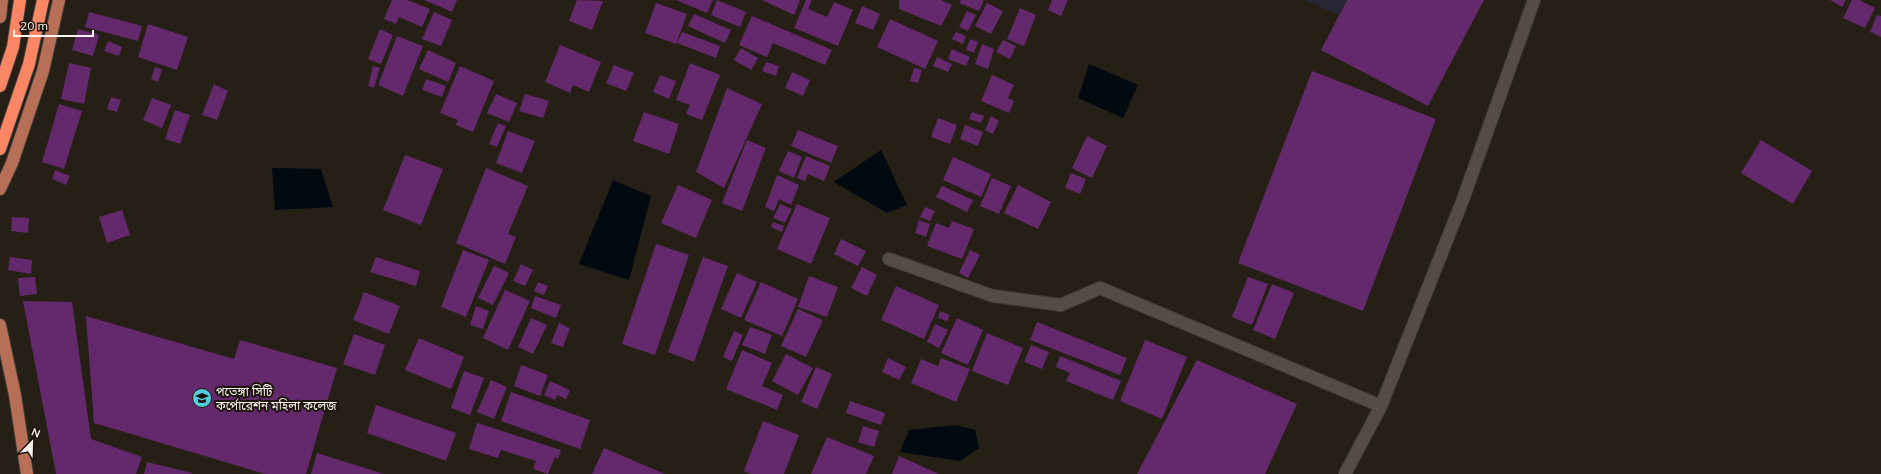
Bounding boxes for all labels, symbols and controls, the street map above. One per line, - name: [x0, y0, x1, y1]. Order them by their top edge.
- scale bar: [14, 12, 93, 38]
- text: 20 m: [20, 18, 48, 33]
- place label: পতেঙ্গা সিটি কর্পোরেশন মহিলা কলেজ: [215, 384, 337, 413]
- school or university icon: পতেঙ্গা সিটি কর্পোরেশন মহিলা কলেজ: [191, 387, 213, 409]
- north arrow: [12, 422, 52, 462]
- text: N: [29, 425, 42, 441]

